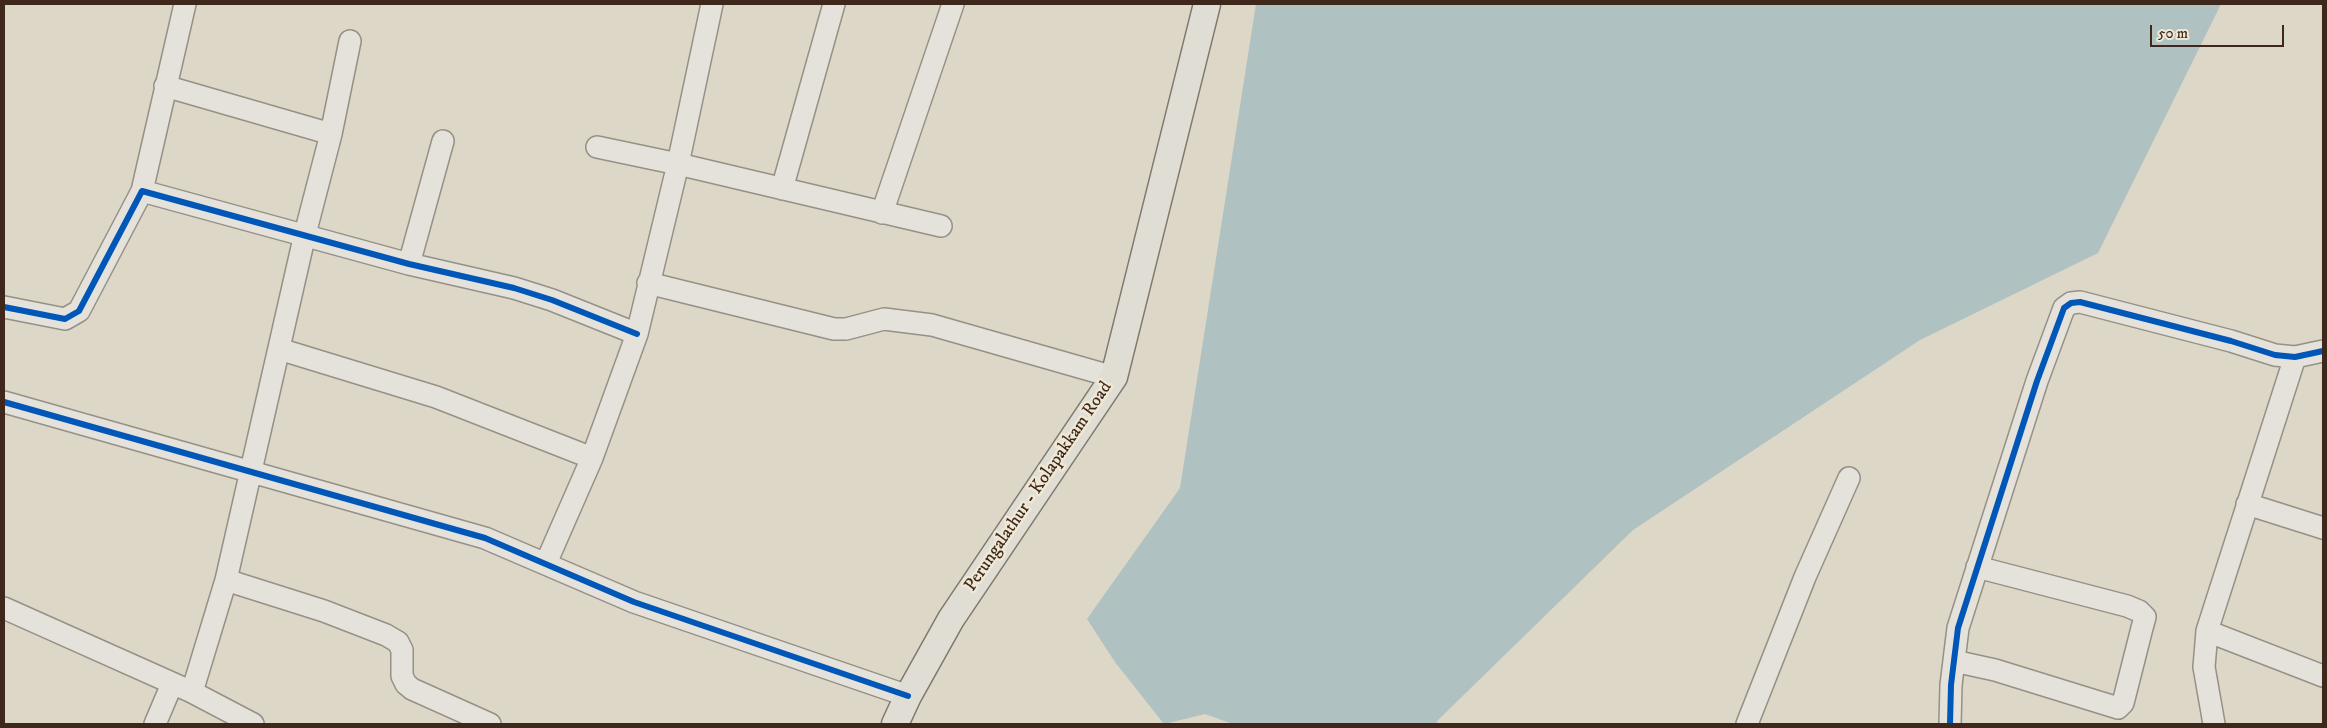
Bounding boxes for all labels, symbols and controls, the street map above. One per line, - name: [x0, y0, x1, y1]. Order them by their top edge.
- scale bar: [2152, 15, 2286, 47]
- text: 50 m: [2158, 24, 2188, 43]
- street label: Perungalathur - Kolapakkam Road: [961, 378, 1117, 596]

